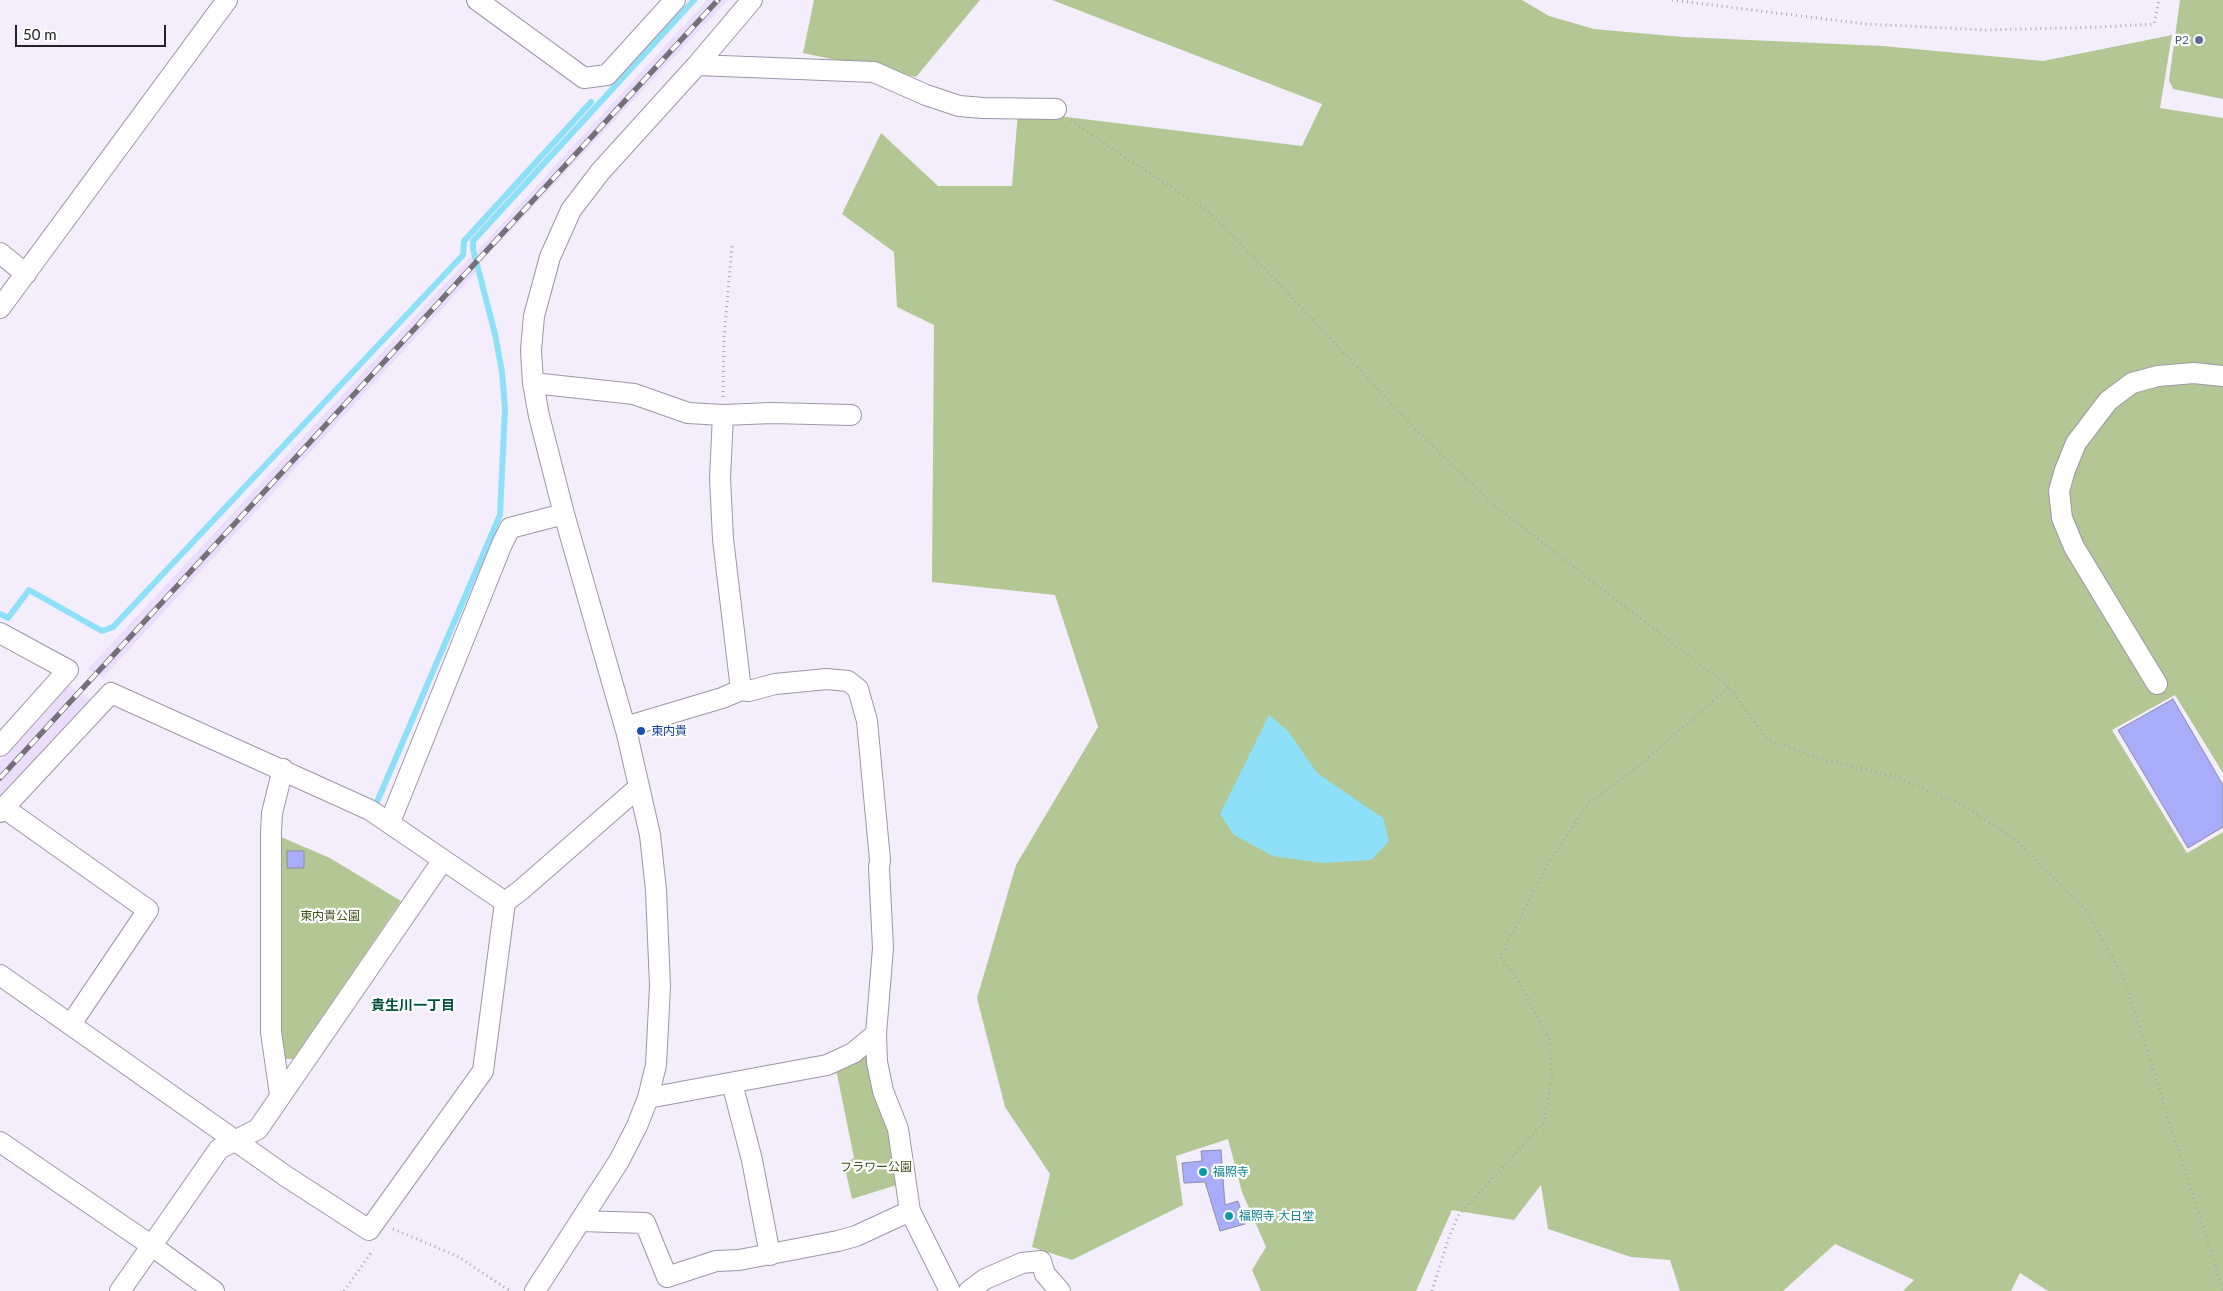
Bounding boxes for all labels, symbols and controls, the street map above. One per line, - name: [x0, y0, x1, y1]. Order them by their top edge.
- scale bar: [18, 15, 169, 47]
- text: 50 m: [23, 25, 57, 43]
- place label: P2: [2175, 33, 2189, 47]
- marker: P2: [2193, 34, 2205, 46]
- place label: 東内貴: [651, 724, 687, 738]
- marker: 東内貴: [635, 725, 647, 737]
- park label: 東内貴公園: [300, 909, 360, 923]
- district label: 貴生川一丁目: [371, 997, 455, 1013]
- park label: フラワー公園: [840, 1160, 912, 1174]
- place label: 福照寺: [1213, 1165, 1249, 1179]
- marker: 福照寺: [1197, 1166, 1209, 1178]
- place label: 福照寺 大日堂: [1239, 1209, 1314, 1223]
- marker: 福照寺 大日堂: [1223, 1210, 1235, 1222]

